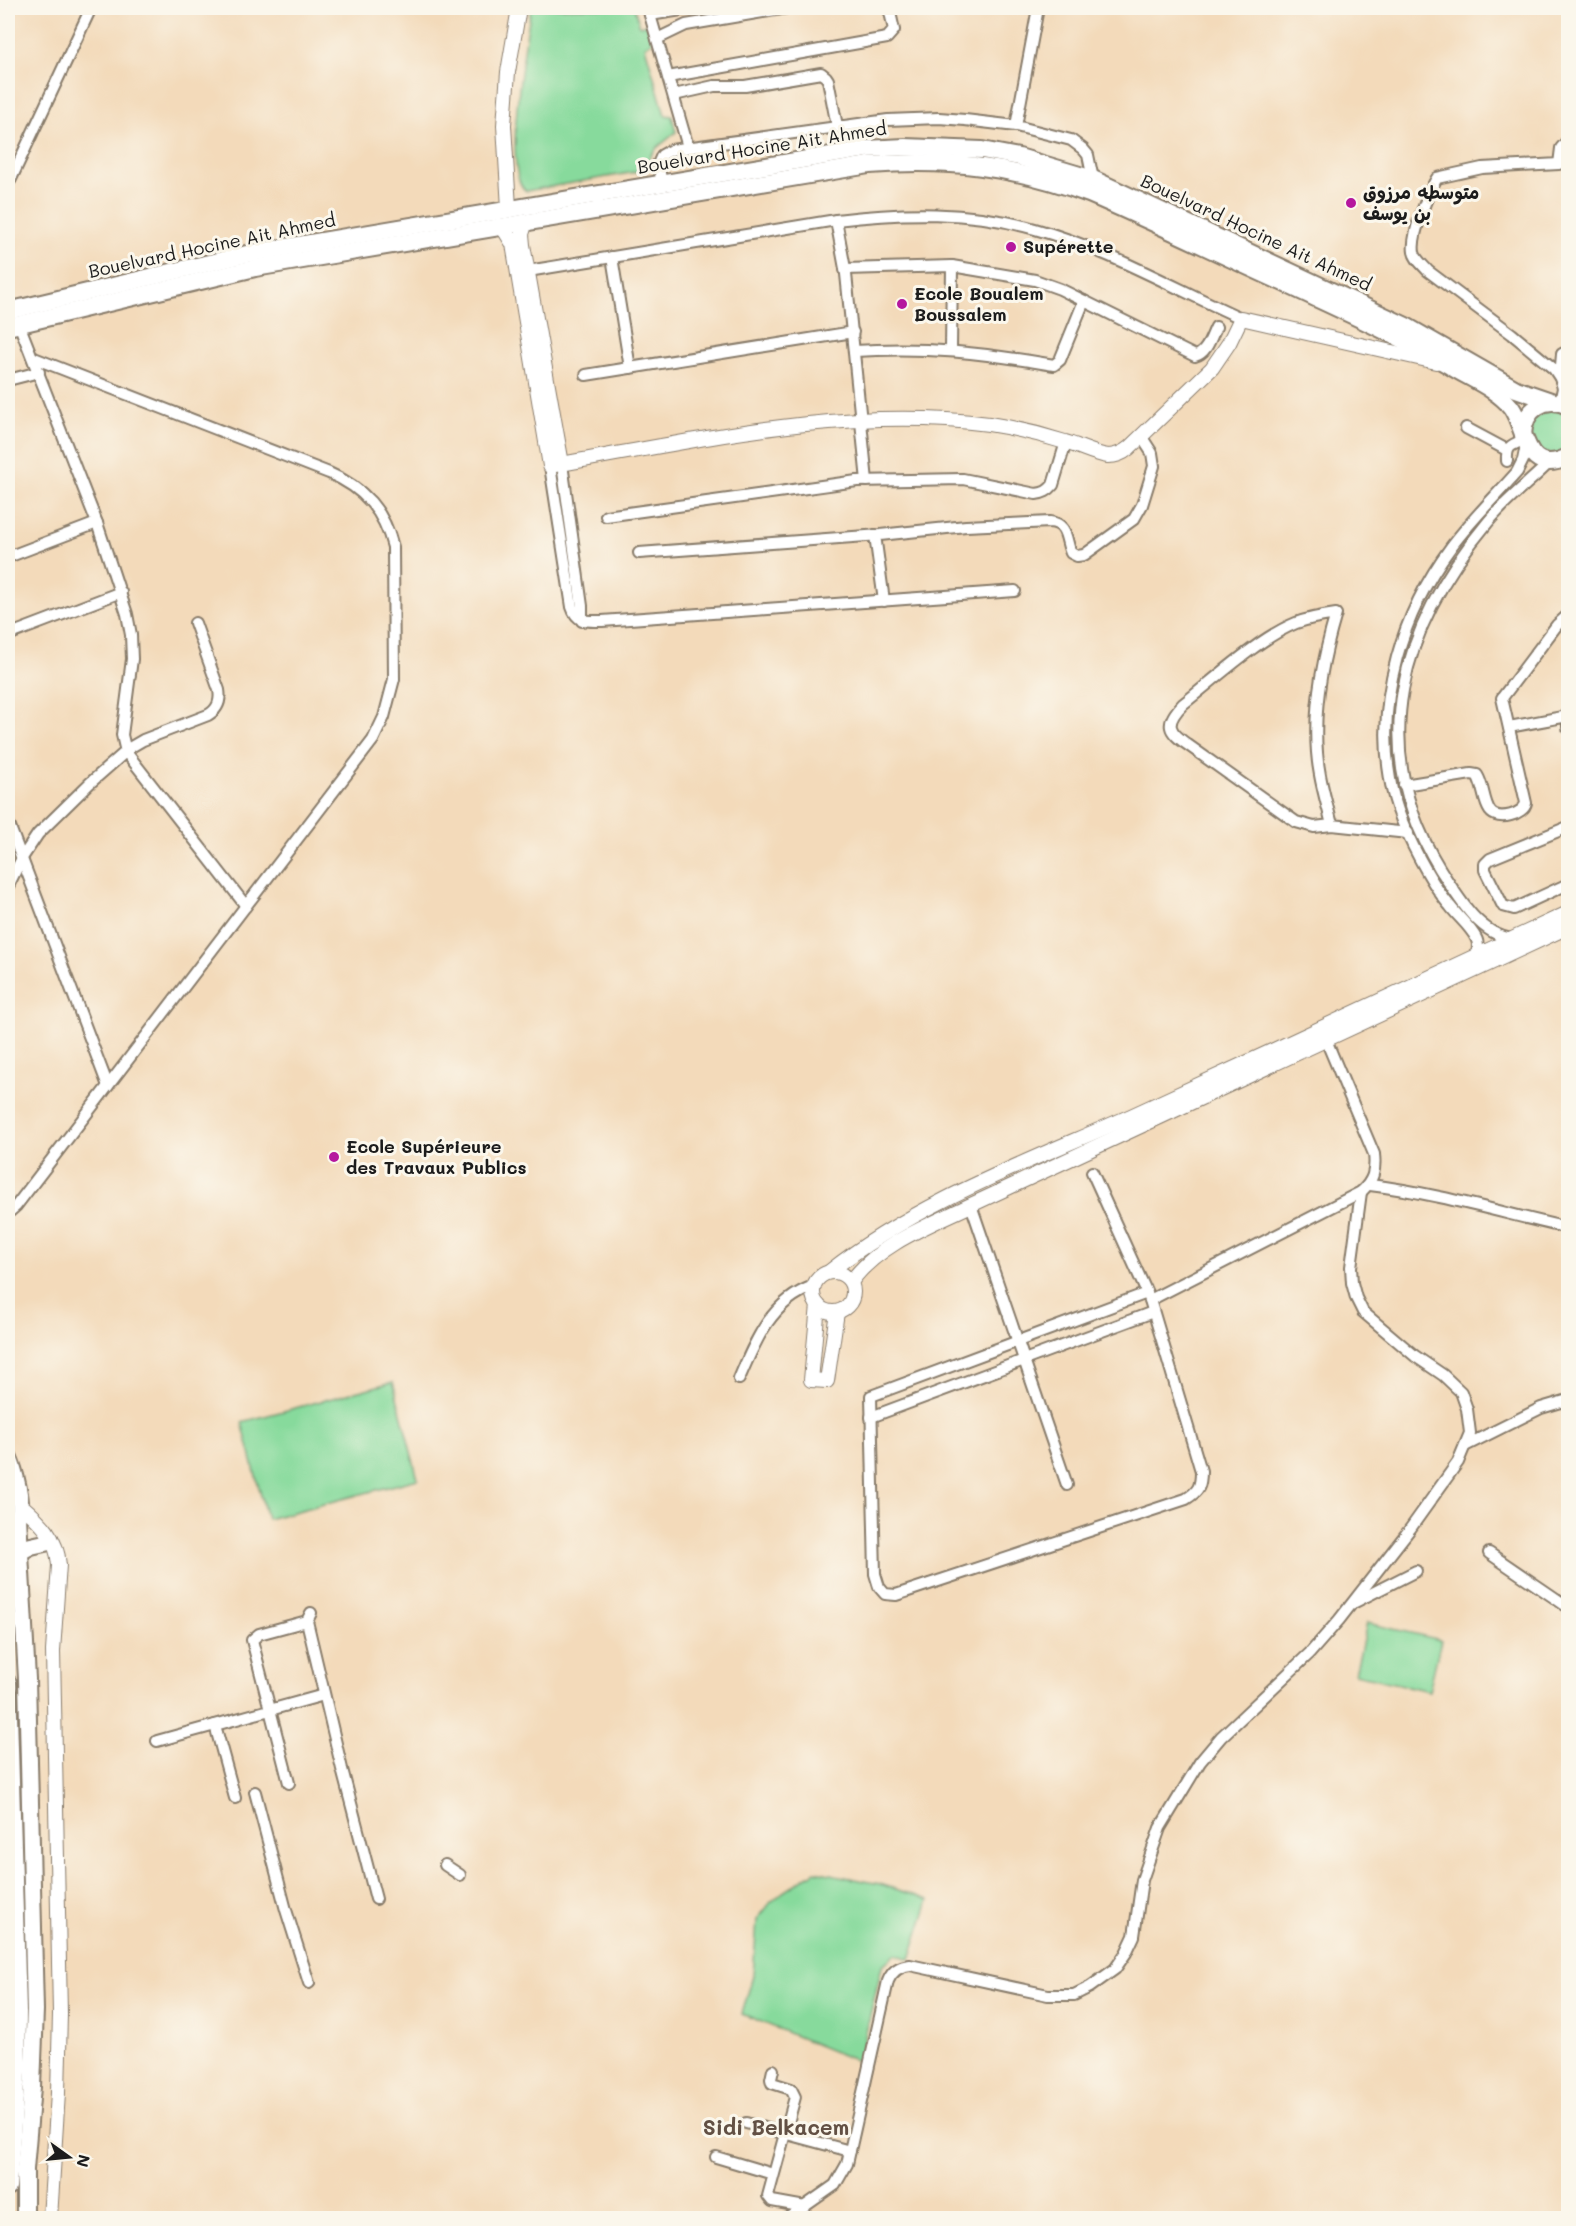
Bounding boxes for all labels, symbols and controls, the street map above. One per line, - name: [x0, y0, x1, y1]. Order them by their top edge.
- street label: Bouelvard Hocine Ait Ahmed: [636, 115, 888, 179]
- street label: Bouelvard Hocine Ait Ahmed: [1137, 168, 1376, 296]
- place label: متوسطه مرزوق بن يوسف: [1363, 180, 1479, 225]
- marker: متوسطه مرزوق بن يوسف: [1344, 196, 1358, 210]
- street label: Bouelvard Hocine Ait Ahmed: [86, 207, 338, 283]
- place label: Supérette: [1023, 234, 1114, 258]
- marker: Supérette: [1004, 240, 1018, 254]
- place label: Ecole Boualem Boussalem: [914, 281, 1044, 326]
- marker: Ecole Boualem Boussalem: [895, 297, 909, 311]
- place label: Ecole Supérieure des Travaux Publics: [346, 1134, 527, 1179]
- marker: Ecole Supérieure des Travaux Publics: [327, 1150, 341, 1164]
- district label: Sidi Belkacem: [703, 2113, 849, 2140]
- north arrow: [39, 2127, 99, 2187]
- text: N: [72, 2152, 96, 2170]

